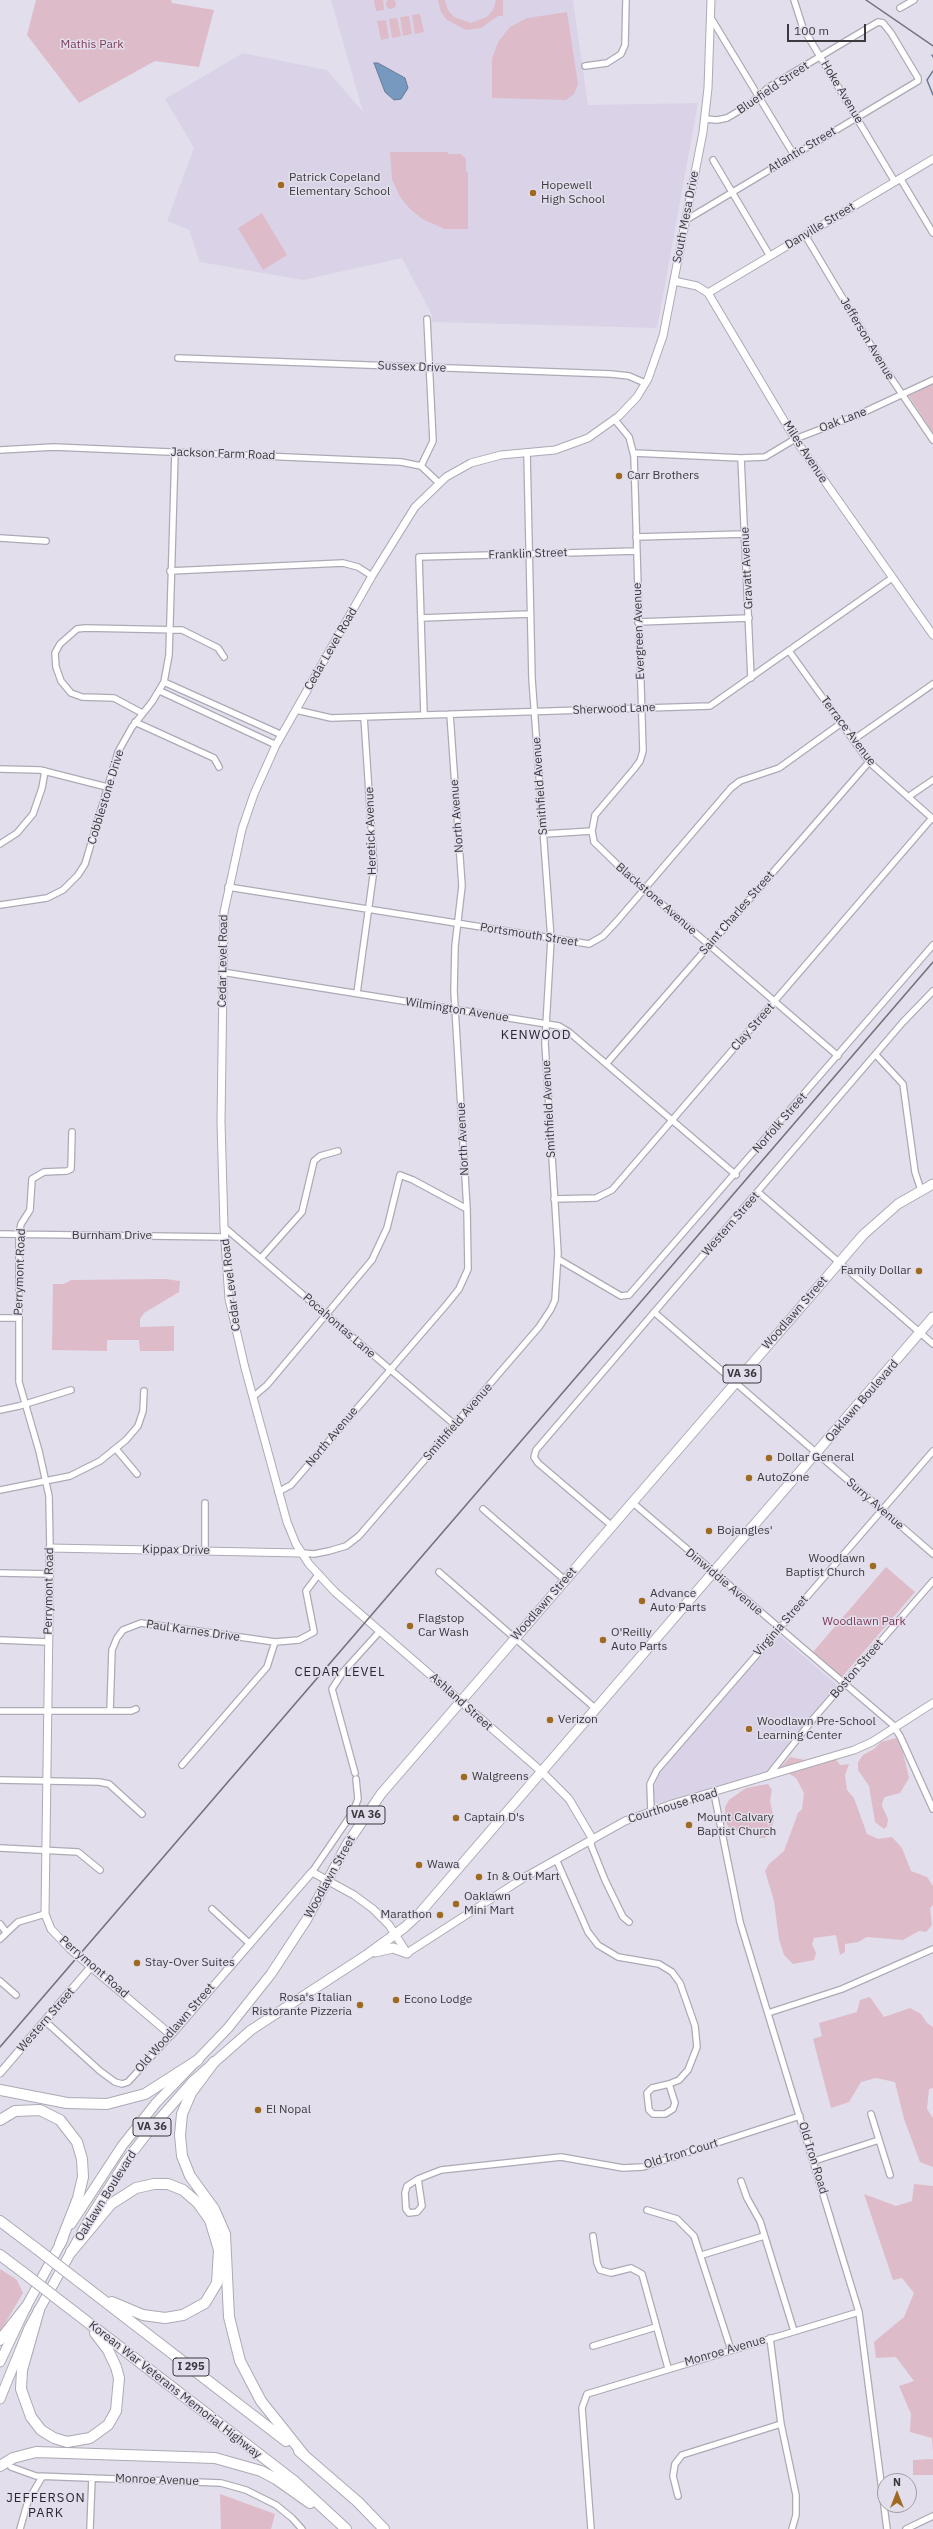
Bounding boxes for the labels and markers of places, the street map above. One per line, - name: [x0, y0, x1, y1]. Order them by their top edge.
- place label: Patrick Copeland Elementary School: [289, 171, 390, 199]
- place label: Hopewell High School: [541, 179, 605, 207]
- marker: Patrick Copeland Elementary School: [276, 180, 286, 190]
- marker: Hopewell High School: [528, 188, 538, 198]
- place label: Carr Brothers: [627, 469, 699, 483]
- marker: Carr Brothers: [614, 471, 624, 481]
- place label: Family Dollar: [841, 1264, 911, 1278]
- marker: Family Dollar: [914, 1266, 924, 1276]
- place label: Dollar General: [777, 1451, 854, 1465]
- marker: Dollar General: [764, 1453, 774, 1463]
- place label: AutoZone: [757, 1471, 809, 1485]
- marker: AutoZone: [744, 1473, 754, 1483]
- place label: Bojangles': [717, 1524, 773, 1538]
- marker: Bojangles': [704, 1526, 714, 1536]
- place label: Woodlawn Baptist Church: [786, 1552, 865, 1580]
- marker: Woodlawn Baptist Church: [868, 1561, 878, 1571]
- place label: Advance Auto Parts: [650, 1587, 706, 1615]
- marker: Advance Auto Parts: [637, 1596, 647, 1606]
- place label: Flagstop Car Wash: [418, 1612, 469, 1640]
- marker: Flagstop Car Wash: [405, 1621, 415, 1631]
- place label: O'Reilly Auto Parts: [611, 1626, 667, 1654]
- marker: O'Reilly Auto Parts: [598, 1635, 608, 1645]
- place label: Verizon: [558, 1713, 598, 1727]
- marker: Verizon: [545, 1715, 555, 1725]
- place label: Woodlawn Pre-School Learning Center: [757, 1715, 876, 1743]
- marker: Woodlawn Pre-School Learning Center: [744, 1724, 754, 1734]
- place label: Walgreens: [472, 1770, 529, 1784]
- marker: Walgreens: [459, 1772, 469, 1782]
- place label: Captain D's: [464, 1811, 525, 1825]
- place label: Mount Calvary Baptist Church: [697, 1811, 776, 1839]
- marker: Captain D's: [451, 1813, 461, 1823]
- marker: Mount Calvary Baptist Church: [684, 1820, 694, 1830]
- place label: Wawa: [427, 1858, 459, 1872]
- marker: Wawa: [414, 1860, 424, 1870]
- place label: In & Out Mart: [487, 1870, 560, 1884]
- marker: In & Out Mart: [474, 1872, 484, 1882]
- place label: Oaklawn Mini Mart: [464, 1890, 514, 1918]
- marker: Oaklawn Mini Mart: [451, 1899, 461, 1909]
- place label: Marathon: [381, 1908, 432, 1922]
- marker: Marathon: [435, 1910, 445, 1920]
- place label: Stay-Over Suites: [145, 1956, 235, 1970]
- marker: Stay-Over Suites: [132, 1958, 142, 1968]
- place label: Rosa's Italian Ristorante Pizzeria: [252, 1991, 352, 2019]
- place label: Econo Lodge: [404, 1993, 472, 2007]
- marker: Econo Lodge: [391, 1995, 401, 2005]
- marker: Rosa's Italian Ristorante Pizzeria: [355, 2000, 365, 2010]
- place label: El Nopal: [266, 2103, 311, 2117]
- marker: El Nopal: [253, 2105, 263, 2115]

